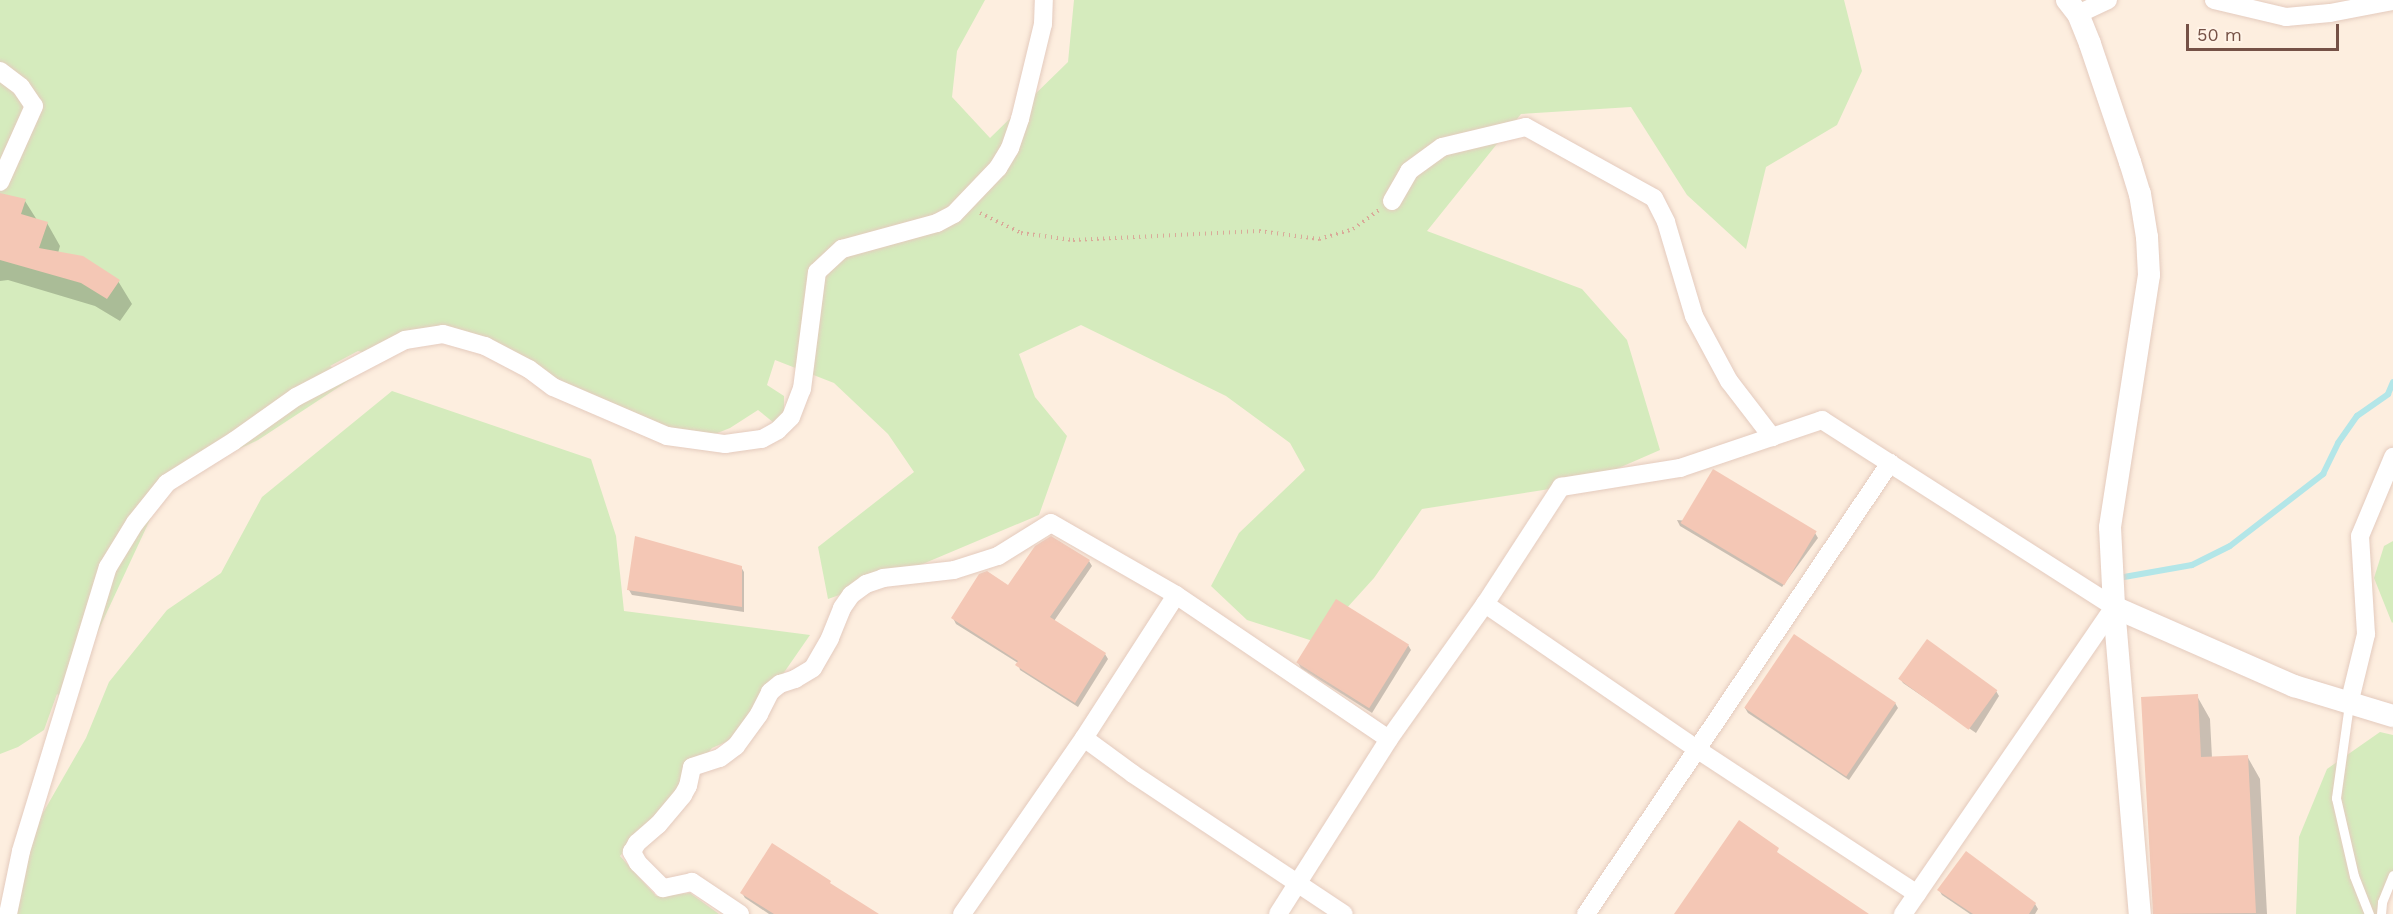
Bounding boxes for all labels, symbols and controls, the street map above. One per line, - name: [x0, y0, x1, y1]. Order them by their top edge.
- scale bar: [2189, 12, 2342, 50]
- text: 50 m: [2197, 24, 2242, 45]

